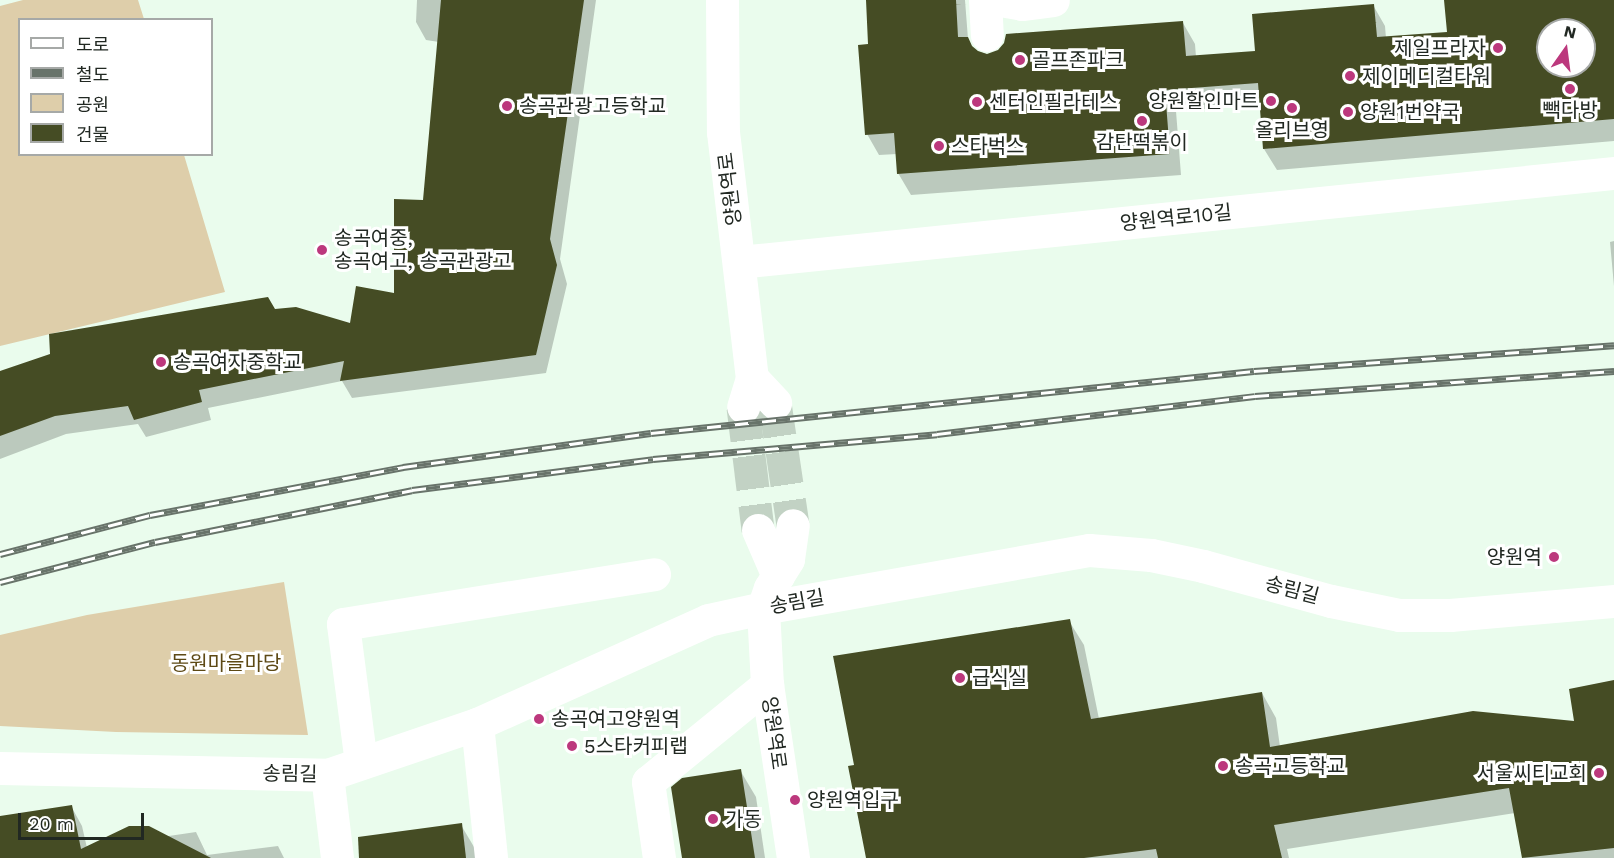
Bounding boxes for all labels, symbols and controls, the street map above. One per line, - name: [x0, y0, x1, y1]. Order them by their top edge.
- legend: [18, 18, 213, 156]
- north arrow: [1536, 18, 1596, 78]
- text: N: [1562, 21, 1578, 43]
- text: 도로: [76, 34, 109, 55]
- place label: 제일프라자: [1394, 36, 1486, 60]
- marker: 제일프라자: [1491, 41, 1505, 55]
- place label: 골프존파크: [1032, 48, 1124, 72]
- marker: 골프존파크: [1013, 53, 1027, 67]
- text: 철도: [76, 64, 109, 85]
- place label: 제이메디컬타워: [1362, 64, 1491, 88]
- marker: 제이메디컬타워: [1343, 69, 1357, 83]
- marker: 빽다방: [1563, 82, 1577, 96]
- place label: 양원할인마트: [1149, 89, 1259, 113]
- place label: 센터인필라테스: [989, 90, 1118, 114]
- text: 공원: [76, 94, 109, 115]
- place label: 송곡관광고등학교: [519, 94, 666, 118]
- marker: 양원할인마트: [1264, 94, 1278, 108]
- marker: 센터인필라테스: [970, 95, 984, 109]
- place label: 빽다방: [1542, 98, 1598, 122]
- marker: 송곡관광고등학교: [500, 99, 514, 113]
- place label: 양원1번약국: [1360, 100, 1460, 124]
- marker: 올리브영: [1285, 101, 1299, 115]
- marker: 양원1번약국: [1341, 105, 1355, 119]
- marker: 감탄떡볶이: [1135, 114, 1149, 128]
- place label: 올리브영: [1255, 118, 1329, 142]
- text: 건물: [76, 124, 109, 145]
- place label: 감탄떡볶이: [1096, 130, 1188, 154]
- place label: 스타벅스: [951, 134, 1025, 158]
- marker: 스타벅스: [932, 139, 946, 153]
- street label: 양원역로: [714, 151, 746, 227]
- street label: 양원역로10길: [1119, 200, 1233, 236]
- place label: 송곡여중, 송곡여고, 송곡관광고: [334, 226, 512, 273]
- marker: 송곡여중, 송곡여고, 송곡관광고: [315, 243, 329, 257]
- place label: 송곡여자중학교: [173, 350, 302, 374]
- marker: 송곡여자중학교: [154, 355, 168, 369]
- place label: 양원역: [1487, 545, 1542, 569]
- marker: 양원역: [1547, 550, 1561, 564]
- street label: 송림길: [1262, 571, 1322, 609]
- street label: 송림길: [768, 585, 826, 619]
- park label: 동원마을마당: [171, 651, 281, 675]
- place label: 급식실: [972, 666, 1027, 690]
- marker: 급식실: [953, 671, 967, 685]
- street label: 양원역로: [757, 695, 791, 771]
- place label: 송곡여고양원역: [551, 707, 680, 731]
- marker: 송곡여고양원역: [532, 712, 546, 726]
- place label: 5스타커피랩: [584, 734, 688, 758]
- marker: 5스타커피랩: [565, 739, 579, 753]
- place label: 송곡고등학교: [1235, 754, 1345, 778]
- marker: 송곡고등학교: [1216, 759, 1230, 773]
- place label: 서울씨티교회: [1477, 761, 1587, 785]
- street label: 송림길: [262, 762, 318, 786]
- marker: 서울씨티교회: [1592, 766, 1606, 780]
- place label: 양원역입구: [807, 788, 899, 812]
- marker: 양원역입구: [788, 793, 802, 807]
- scale bar: [21, 801, 147, 839]
- place label: 가동: [725, 807, 762, 831]
- marker: 가동: [706, 812, 720, 826]
- text: 20 m: [29, 813, 74, 834]

